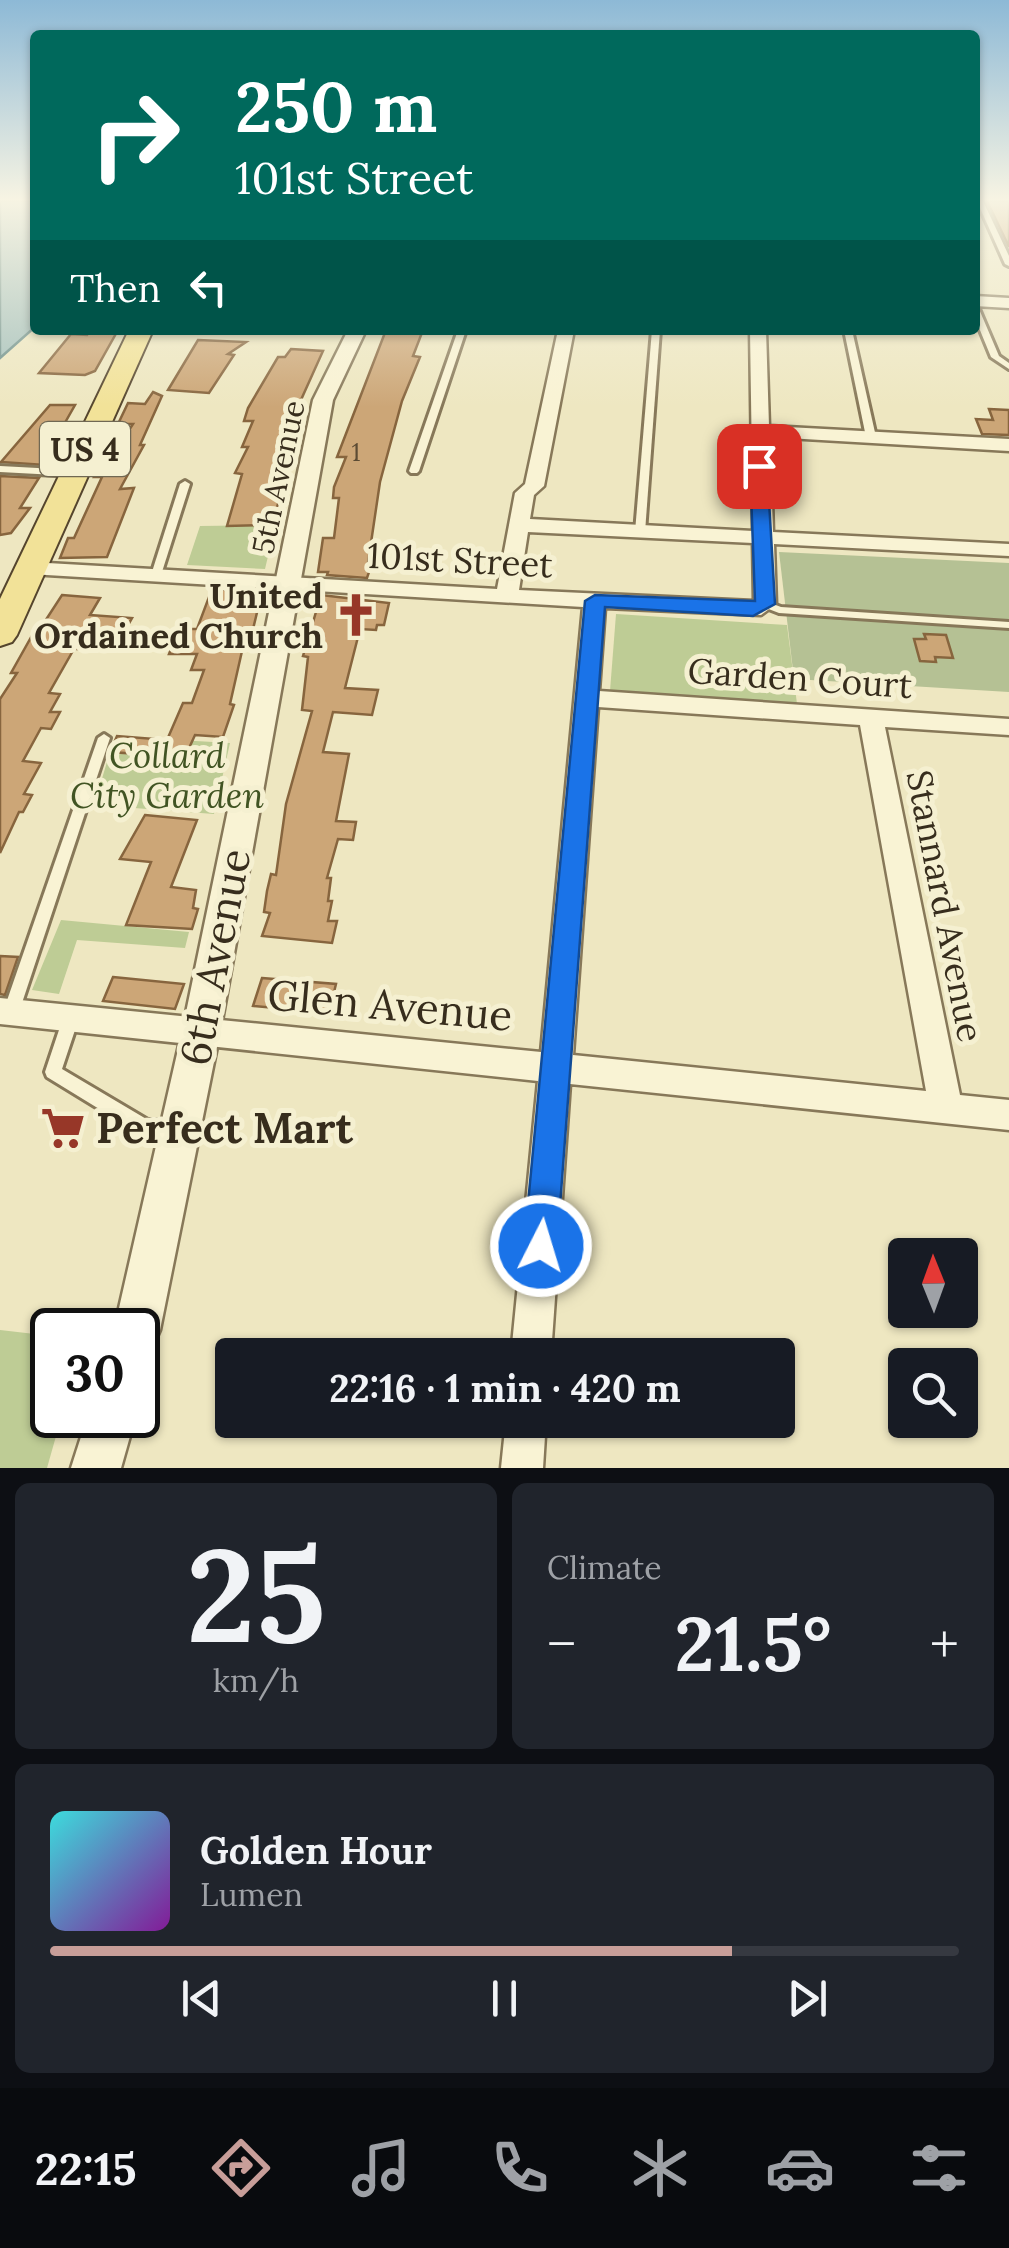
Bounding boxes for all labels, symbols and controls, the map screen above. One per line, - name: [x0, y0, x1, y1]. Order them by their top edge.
- text: 250 m: [235, 62, 437, 151]
- icon: right: [70, 70, 200, 200]
- text: 101st Street: [235, 149, 473, 206]
- icon: left: [181, 260, 236, 315]
- text: Then: [70, 264, 161, 312]
- street label: 5th Avenue: [243, 397, 313, 557]
- road number: US 4: [40, 422, 130, 476]
- pin: [717, 424, 802, 509]
- house number: 1: [351, 436, 361, 468]
- icon: arrive: [732, 439, 787, 494]
- street label: 101st Street: [366, 533, 554, 587]
- place label: United Ordained Church: [34, 573, 323, 658]
- church icon: United Ordained Church: [332, 591, 380, 639]
- street label: Garden Court: [686, 648, 914, 708]
- park label: Collard City Garden: [70, 733, 264, 818]
- street label: Stannard Avenue: [897, 766, 993, 1046]
- street label: 6th Avenue: [168, 844, 262, 1070]
- street label: Glen Avenue: [265, 967, 515, 1043]
- place label: Perfect Mart: [96, 1101, 354, 1155]
- supermarket icon: Perfect Mart: [39, 1104, 87, 1152]
- position arrow: [489, 1194, 593, 1298]
- north arrow: [888, 1238, 978, 1328]
- map controls: [888, 1238, 978, 1438]
- speed limit sign: 30: [30, 1308, 160, 1438]
- button: search: [888, 1348, 978, 1438]
- text: 22:16 · 1 min · 420 m: [329, 1364, 681, 1412]
- text: 25: [186, 1511, 326, 1678]
- text: Climate: [547, 1547, 662, 1588]
- text: 21.5°: [674, 1596, 832, 1692]
- text: −: [547, 1609, 576, 1679]
- text: +: [930, 1609, 959, 1679]
- text: km/h: [213, 1660, 299, 1701]
- text: Golden Hour: [200, 1826, 432, 1874]
- text: Lumen: [200, 1874, 303, 1915]
- icon: previous: [174, 1971, 229, 2026]
- icon: pause: [477, 1971, 532, 2026]
- icon: next: [780, 1971, 835, 2026]
- icon: directions: [206, 2133, 276, 2203]
- icon: music: [346, 2133, 416, 2203]
- icon: phone: [485, 2133, 555, 2203]
- icon: climate: [625, 2133, 695, 2203]
- icon: car: [765, 2133, 835, 2203]
- icon: filters: [904, 2133, 974, 2203]
- text: 22:15: [35, 2140, 137, 2197]

